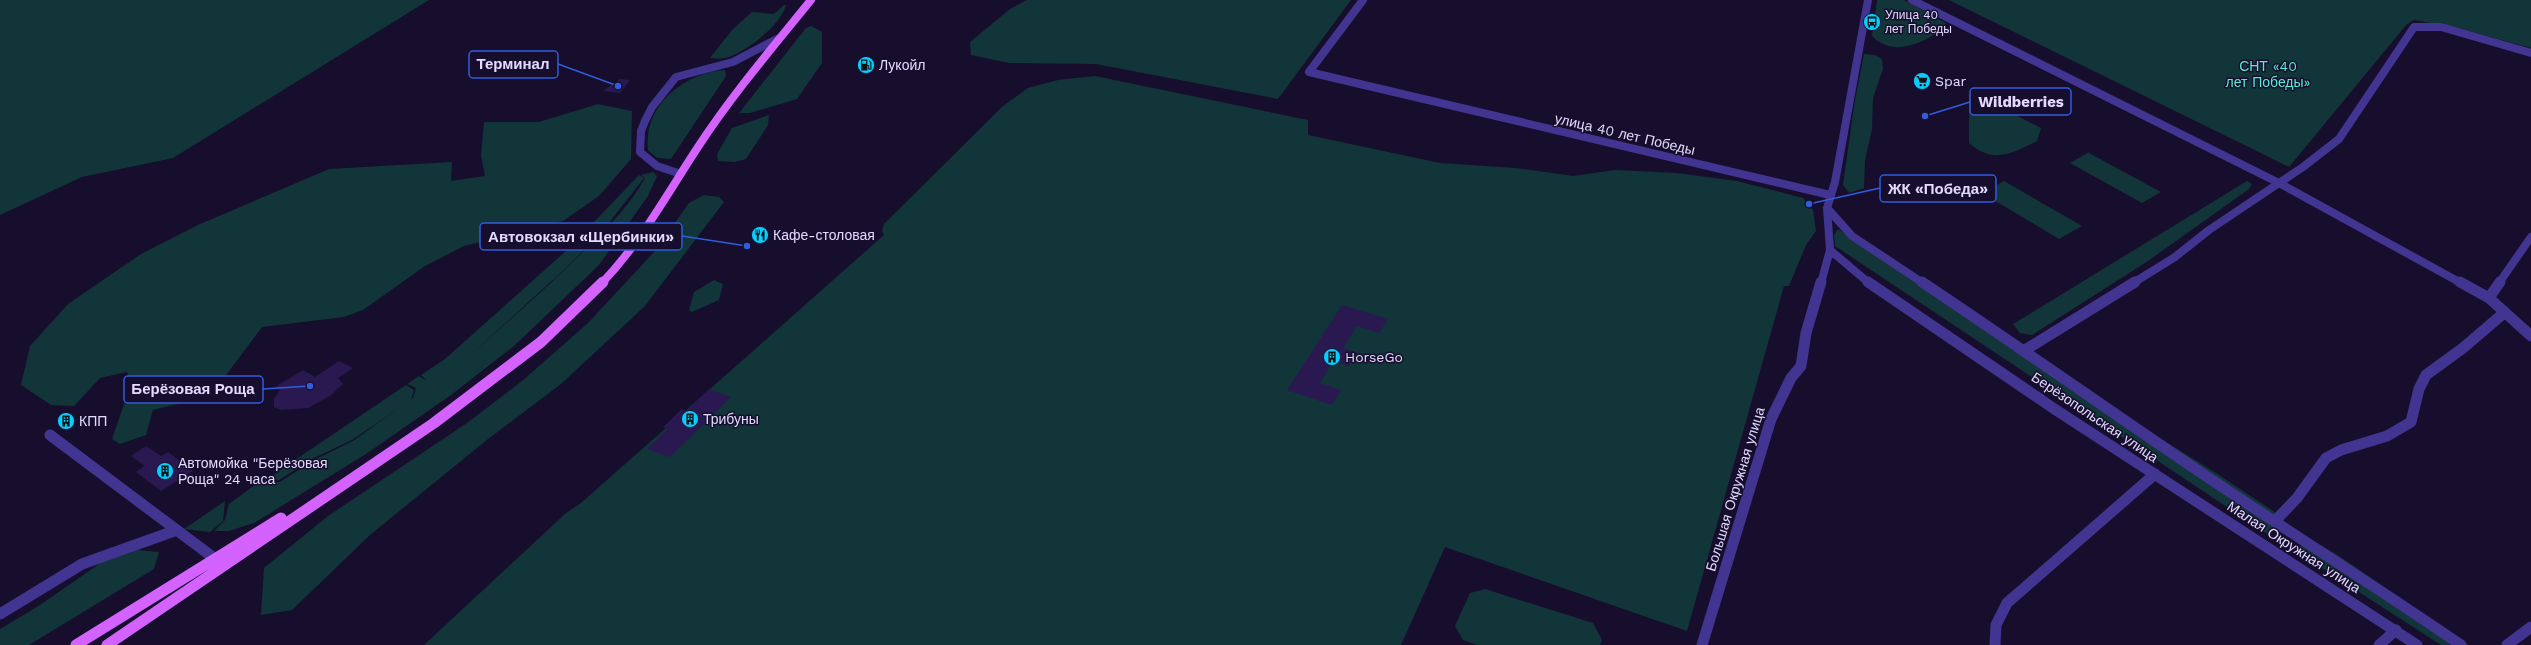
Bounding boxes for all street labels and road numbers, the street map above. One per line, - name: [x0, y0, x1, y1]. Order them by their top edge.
- street label: улица 40 лет Победы: [1553, 110, 1697, 158]
- street label: Берёзопольская улица: [2029, 369, 2161, 465]
- street label: Большая Окружная улица: [1702, 405, 1768, 573]
- street label: Малая Окружная улица: [2224, 498, 2364, 596]

